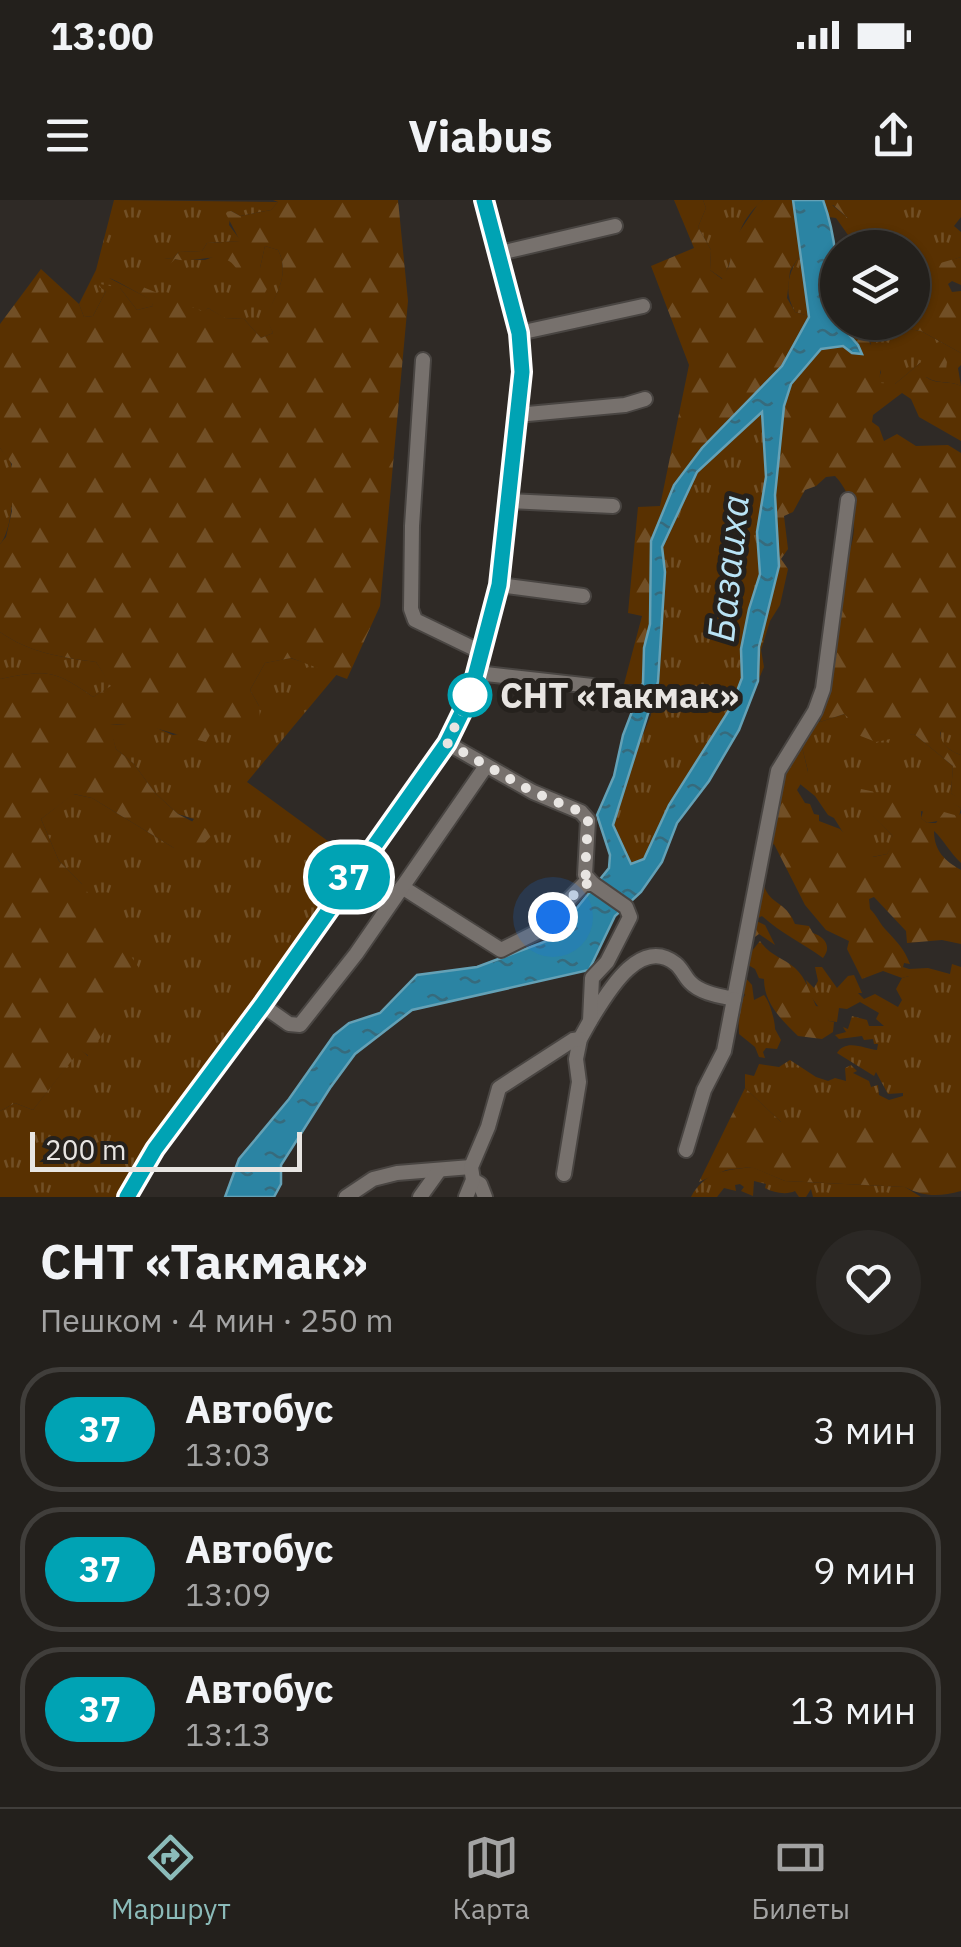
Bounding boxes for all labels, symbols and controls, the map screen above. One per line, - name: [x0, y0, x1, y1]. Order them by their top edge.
- text: 13:00: [50, 11, 154, 60]
- text: Viabus: [408, 106, 553, 164]
- icon: menu: [40, 108, 95, 163]
- icon: share: [866, 108, 921, 163]
- map controls: [820, 230, 930, 340]
- button: layers: [820, 230, 930, 340]
- water label: Базаиха: [695, 492, 759, 644]
- place label: СНТ «Такмак»: [500, 672, 739, 718]
- marker: СНТ «Такмак»: [449, 674, 491, 716]
- line badge: 37: [304, 844, 394, 910]
- text: 37: [328, 854, 370, 900]
- your location: [528, 892, 578, 942]
- scale bar: [30, 1127, 302, 1171]
- text: 200 m: [45, 1131, 126, 1168]
- text: СНТ «Такмак»: [40, 1230, 368, 1292]
- button: heart: [816, 1230, 921, 1335]
- text: Пешком · 4 мин · 250 m: [40, 1299, 393, 1341]
- text: Автобус: [185, 1384, 334, 1433]
- text: 3 мин: [813, 1405, 916, 1454]
- text: 37: [79, 1406, 121, 1452]
- text: 13:03: [185, 1433, 271, 1475]
- text: Автобус: [185, 1524, 334, 1573]
- text: 9 мин: [813, 1545, 916, 1594]
- text: 37: [79, 1546, 121, 1592]
- text: 13:09: [185, 1573, 271, 1615]
- text: Автобус: [185, 1664, 334, 1713]
- text: 13 мин: [790, 1685, 916, 1734]
- text: 37: [79, 1686, 121, 1732]
- text: 13:13: [185, 1713, 271, 1755]
- tab: Маршрут: [111, 1830, 231, 1927]
- tab: Карта: [453, 1830, 530, 1927]
- tab: Билеты: [751, 1830, 850, 1927]

